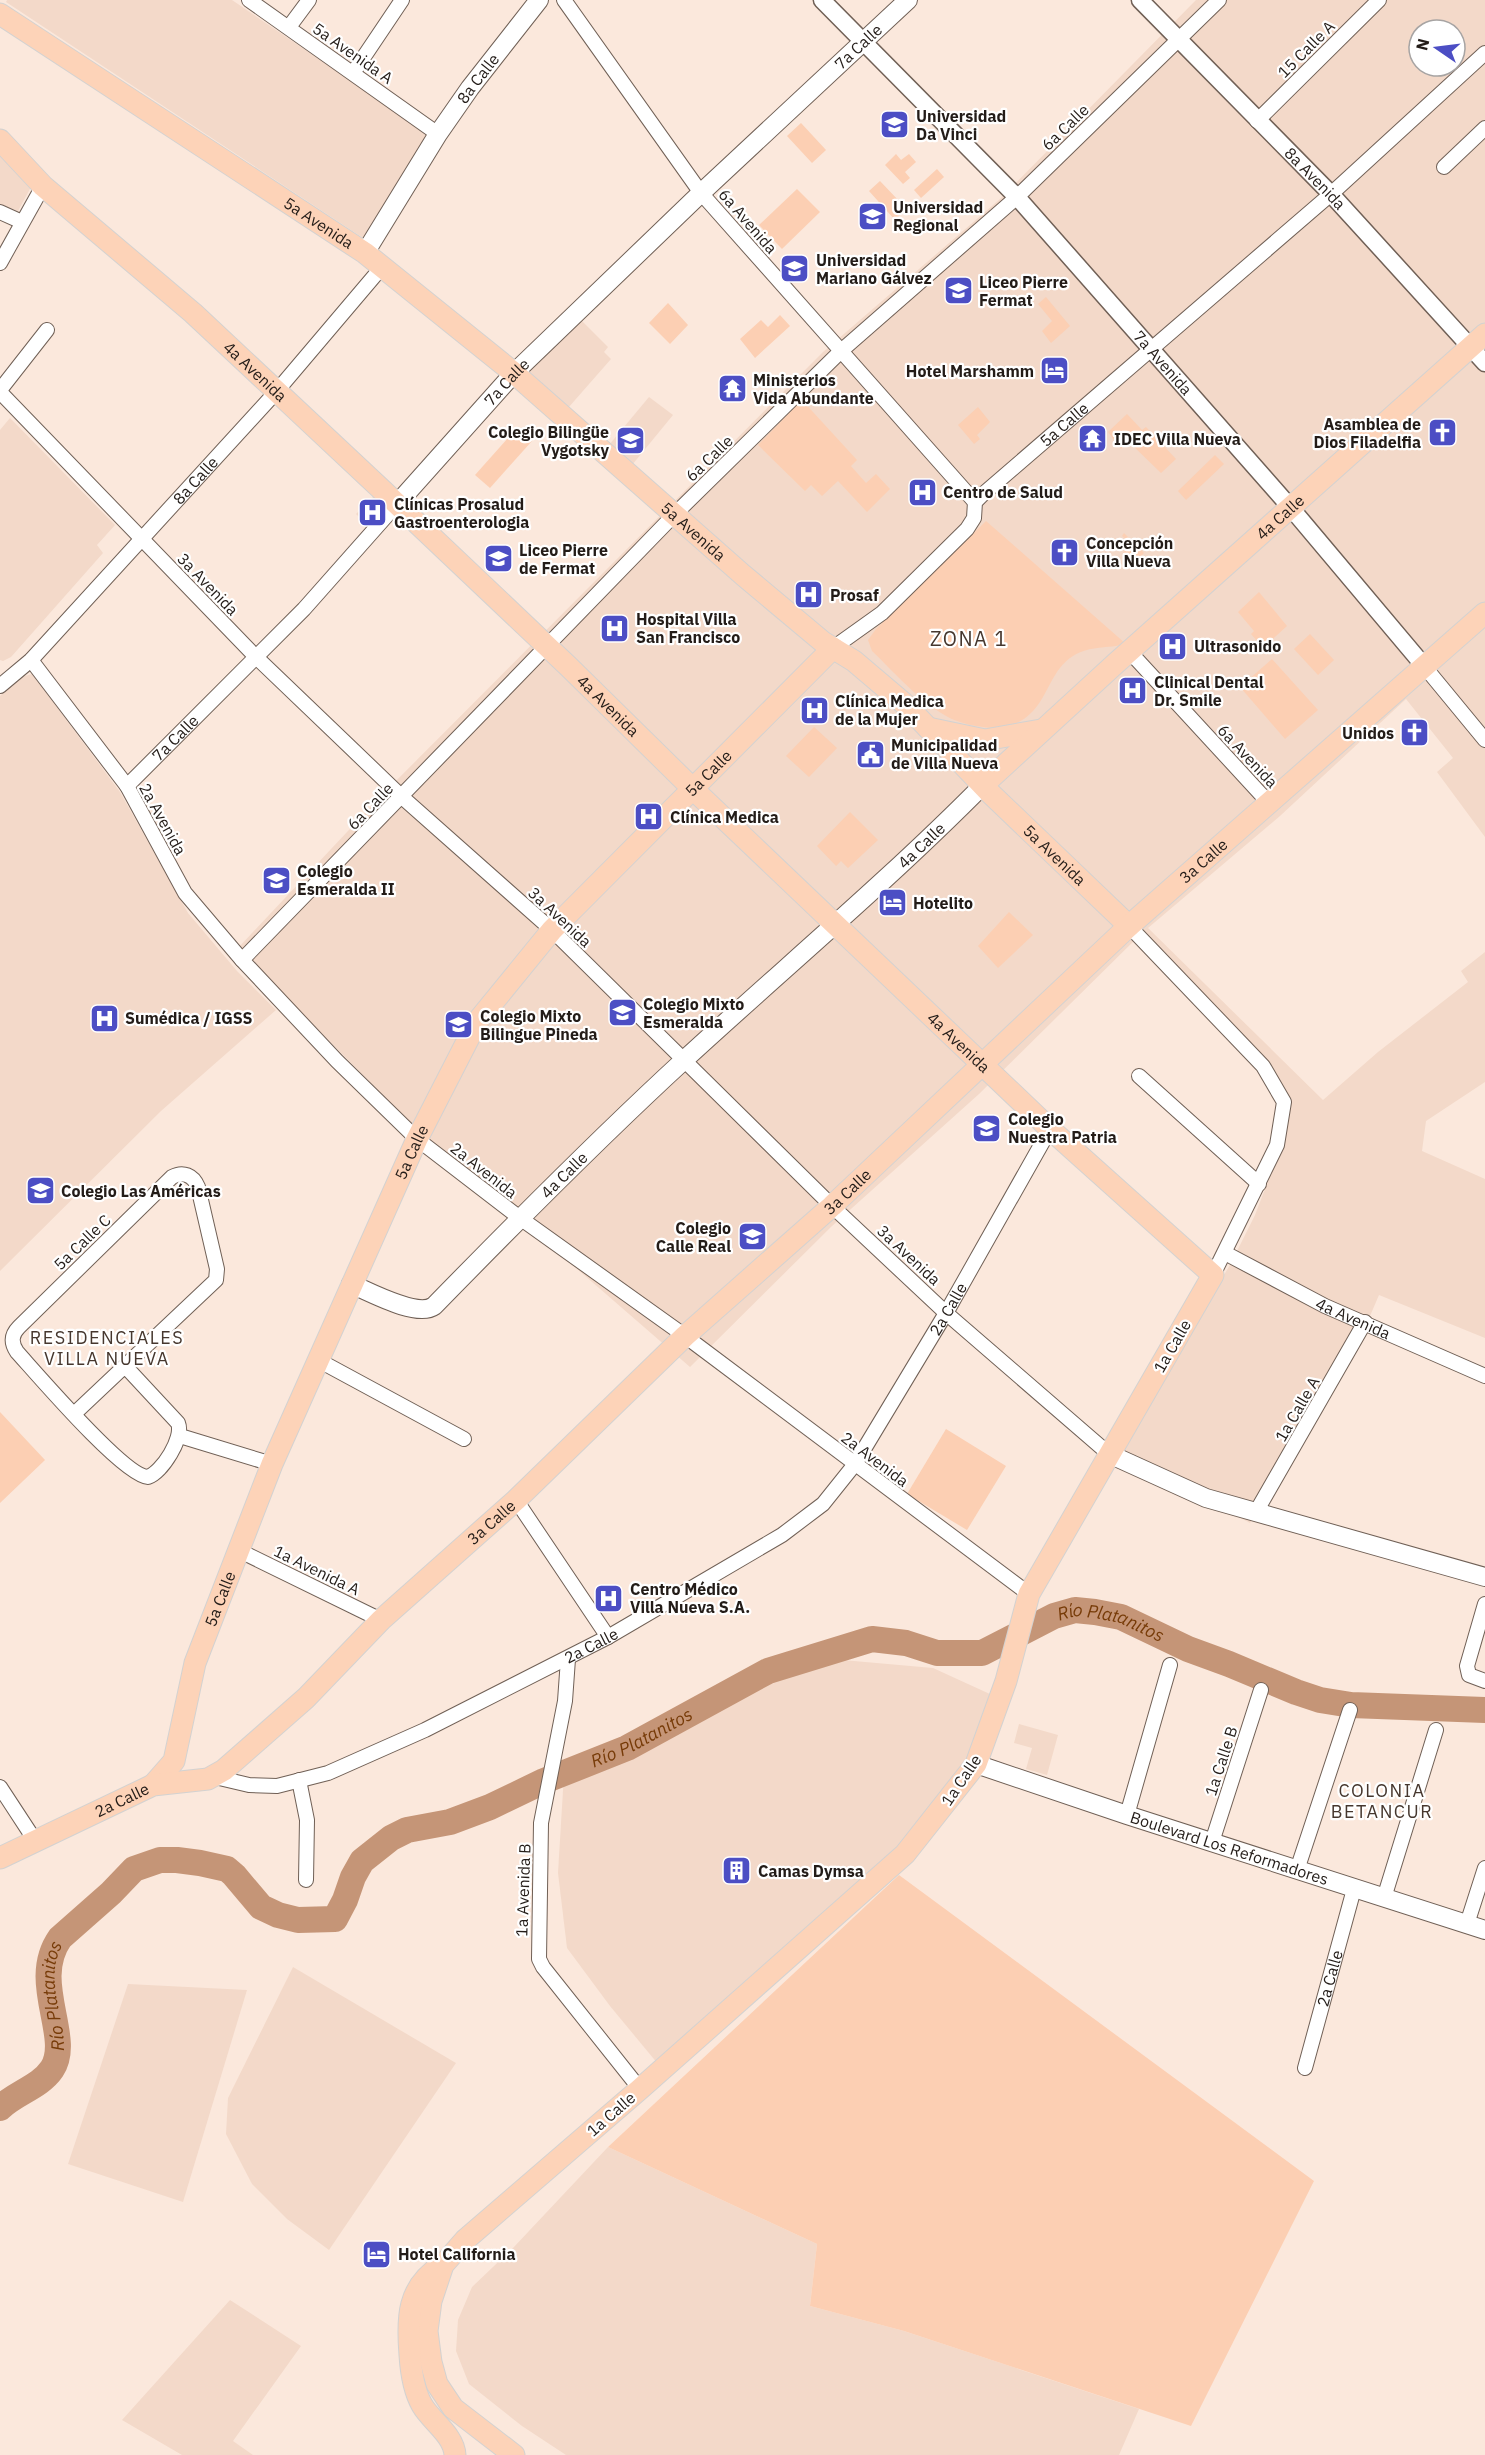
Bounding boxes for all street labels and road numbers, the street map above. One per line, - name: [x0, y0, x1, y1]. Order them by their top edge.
- street label: 15 Calle A: [1273, 16, 1339, 82]
- street label: 5a Avenida A: [309, 18, 397, 88]
- street label: 7a Calle: [830, 19, 886, 74]
- street label: 8a Calle: [452, 49, 503, 107]
- street label: 6a Calle: [1037, 100, 1093, 154]
- street label: 8a Avenida: [1280, 143, 1350, 214]
- street label: 6a Avenida: [714, 185, 782, 258]
- street label: 5a Avenida: [280, 193, 358, 253]
- street label: 7a Avenida: [1129, 326, 1197, 399]
- street label: 4a Avenida: [220, 337, 292, 406]
- street label: 7a Calle: [480, 354, 534, 410]
- street label: 5a Calle: [1036, 398, 1093, 451]
- street label: 6a Calle: [681, 431, 737, 485]
- street label: 8a Calle: [168, 452, 222, 508]
- street label: 4a Calle: [1252, 490, 1308, 544]
- street label: 5a Avenida: [657, 498, 730, 565]
- street label: 3a Avenida: [173, 549, 243, 620]
- street label: 4a Avenida: [573, 671, 644, 741]
- street label: 7a Calle: [148, 710, 203, 765]
- street label: 6a Avenida: [1214, 720, 1283, 792]
- street label: 5a Calle: [681, 745, 736, 801]
- street label: 6a Calle: [343, 778, 397, 834]
- street label: 2a Avenida: [135, 779, 191, 859]
- street label: 4a Calle: [893, 818, 949, 872]
- street label: 5a Avenida: [1019, 820, 1091, 890]
- street label: 3a Calle: [1175, 834, 1232, 887]
- street label: 3a Avenida: [524, 883, 596, 952]
- street label: 4a Avenida: [923, 1008, 995, 1077]
- street label: 5a Calle: [390, 1121, 433, 1183]
- street label: 2a Avenida: [447, 1138, 522, 1203]
- street label: 4a Calle: [536, 1147, 592, 1202]
- street label: 3a Calle: [820, 1164, 875, 1219]
- street label: 5a Calle C: [49, 1210, 115, 1274]
- street label: 3a Avenida: [873, 1221, 945, 1290]
- street label: 2a Calle: [925, 1279, 971, 1339]
- street label: 4a Avenida: [1312, 1293, 1394, 1344]
- street label: 1a Calle: [1149, 1316, 1195, 1376]
- street label: 1a Calle A: [1270, 1373, 1324, 1445]
- street label: 2a Avenida: [837, 1427, 913, 1491]
- street label: 3a Calle: [463, 1495, 520, 1549]
- street label: 1a Avenida A: [271, 1541, 363, 1599]
- street label: 5a Calle: [200, 1568, 240, 1629]
- street label: 2a Calle: [561, 1623, 622, 1668]
- street label: 1a Calle B: [1200, 1724, 1242, 1798]
- street label: 1a Calle: [937, 1750, 986, 1810]
- street label: 2a Calle: [91, 1778, 152, 1821]
- street label: Boulevard Los Reformadores: [1128, 1807, 1331, 1889]
- street label: 1a Avenida B: [511, 1843, 535, 1937]
- street label: 2a Calle: [1312, 1948, 1347, 2009]
- street label: 1a Calle: [583, 2087, 640, 2141]

